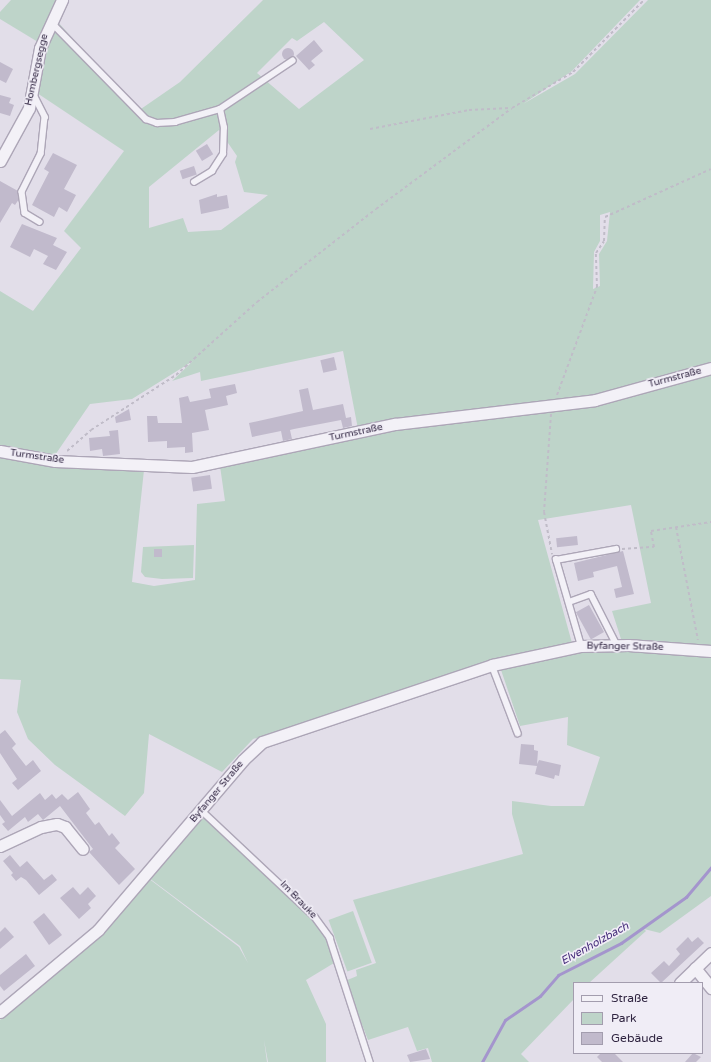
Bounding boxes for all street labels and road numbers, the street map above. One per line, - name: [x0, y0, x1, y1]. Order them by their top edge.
- street label: Hombergsegge: [23, 33, 51, 107]
- street label: Turmstraße: [647, 365, 703, 391]
- street label: Turmstraße: [328, 421, 384, 445]
- street label: Turmstraße: [9, 447, 65, 467]
- street label: Byfanger Straße: [586, 640, 664, 654]
- street label: Byfanger Straße: [188, 759, 246, 825]
- street label: Im Brauke: [277, 879, 319, 921]

